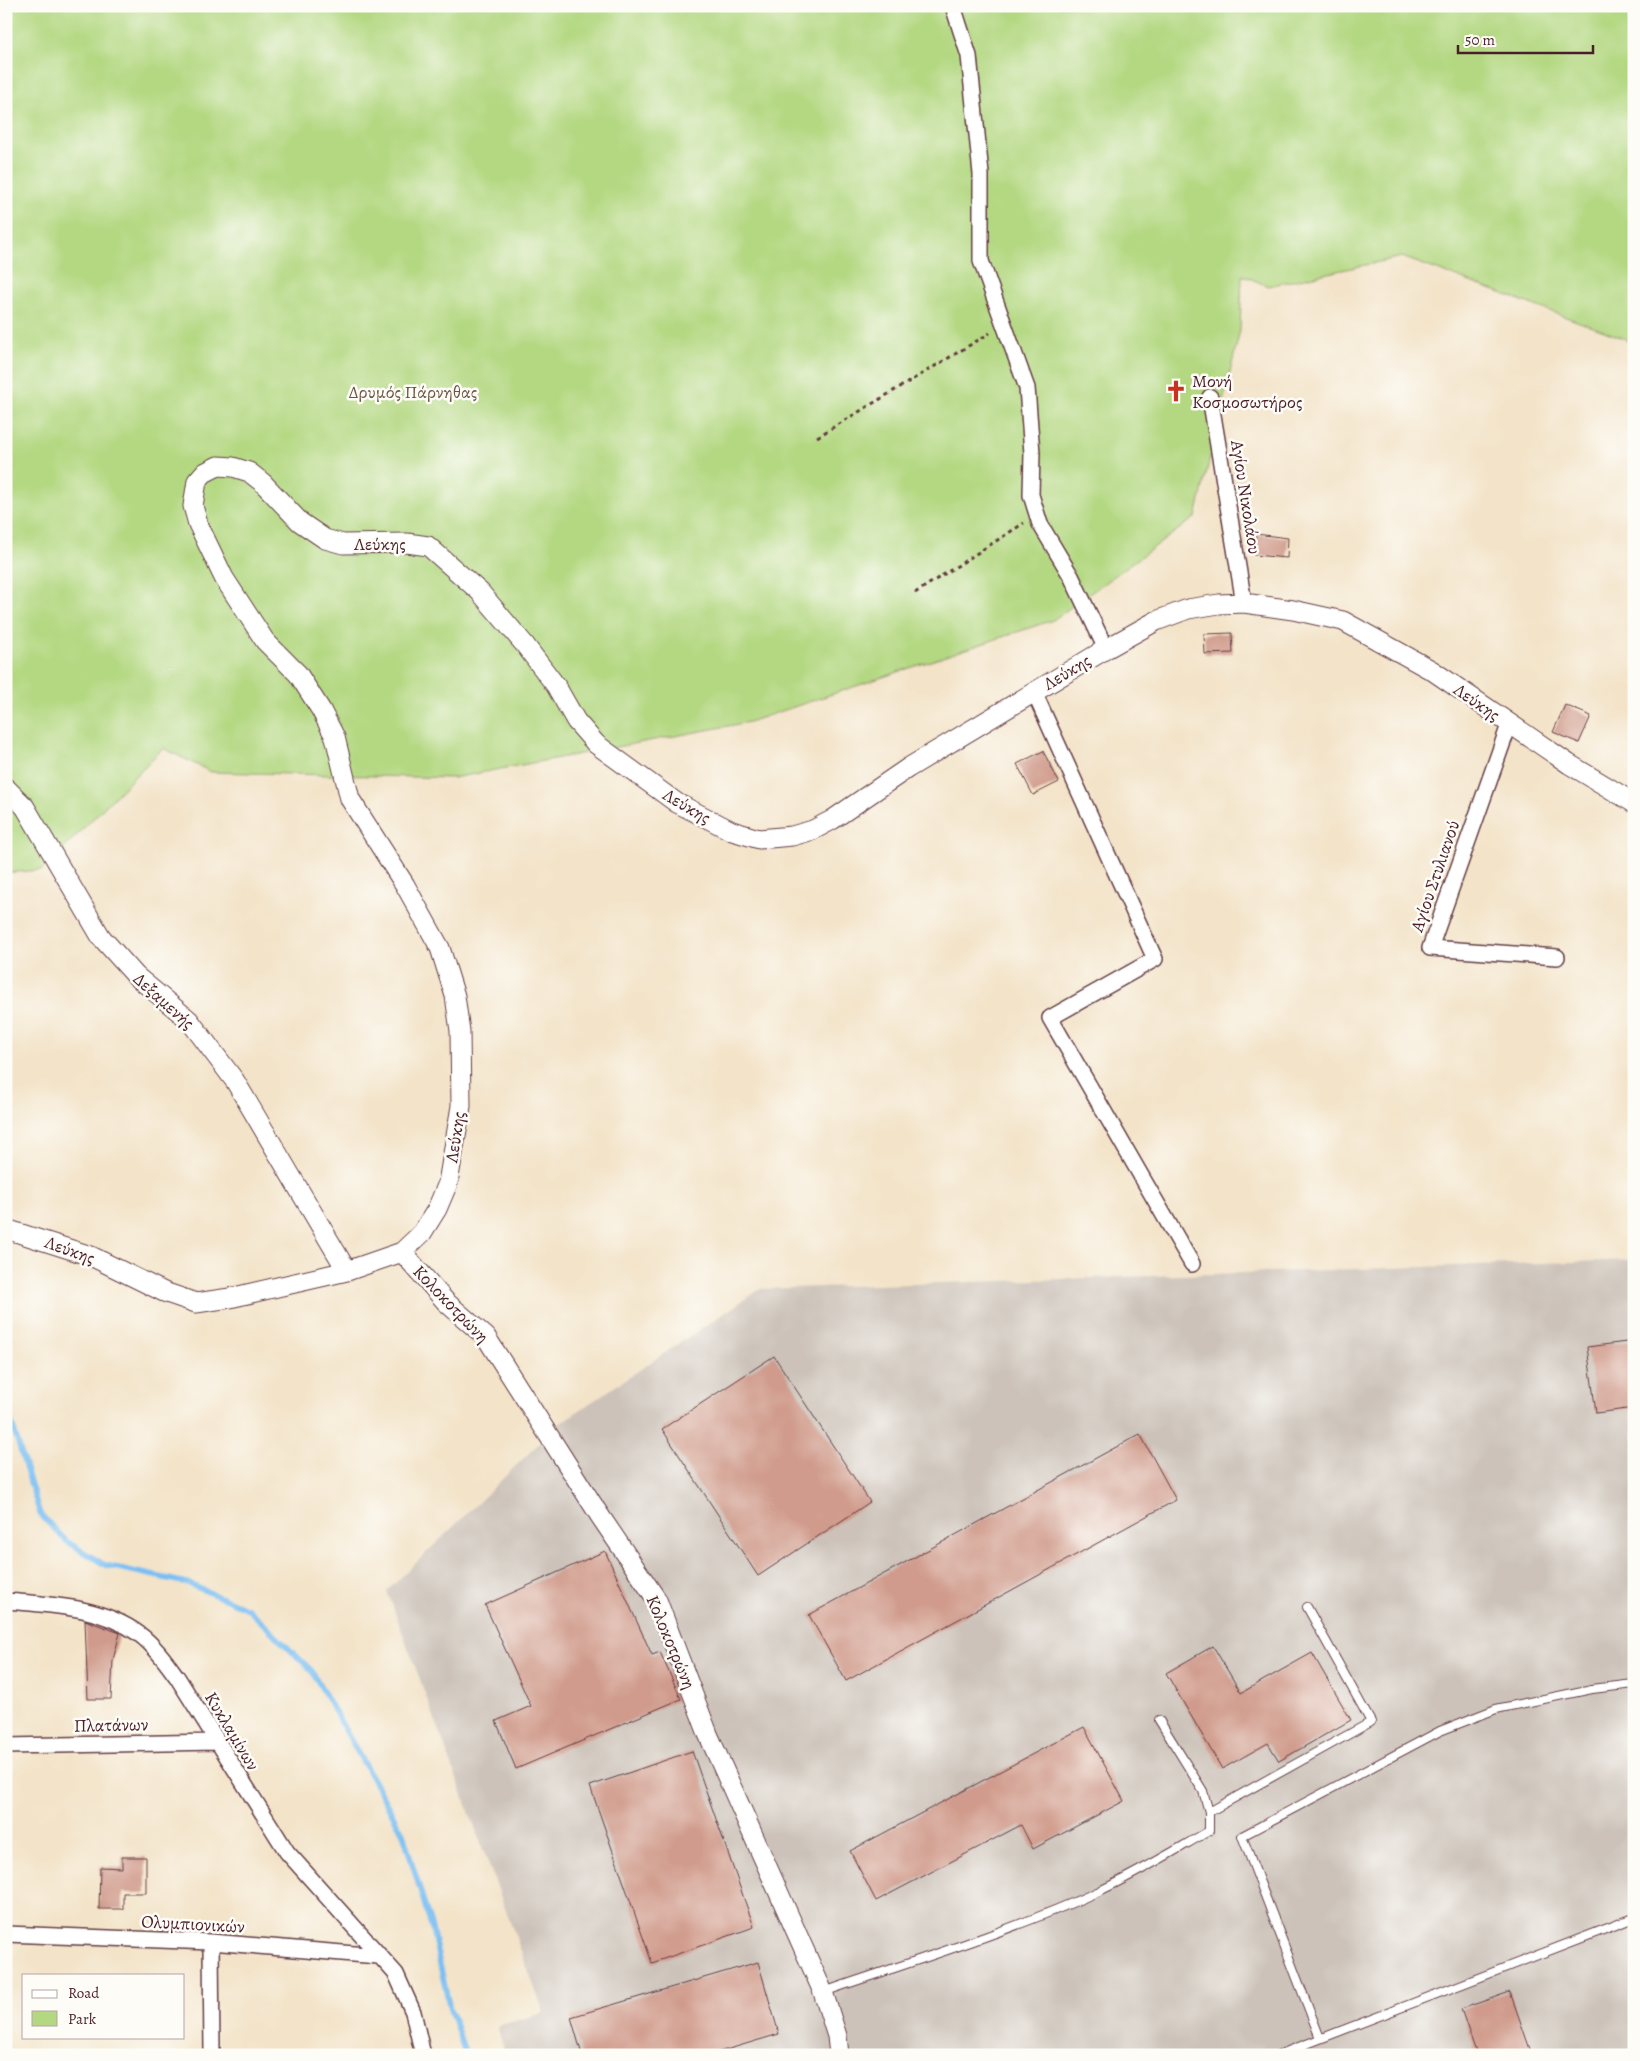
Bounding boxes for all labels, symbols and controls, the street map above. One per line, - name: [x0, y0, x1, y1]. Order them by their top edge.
- scale bar: [1458, 22, 1592, 54]
- text: 50 m: [1465, 30, 1495, 50]
- place label: Μονή Κοσμοσωτήρος: [1192, 369, 1302, 414]
- church icon: Μονή Κοσμοσωτήρος: [1163, 378, 1189, 404]
- park label: Δρυμός Πάρνηθας: [349, 380, 477, 404]
- street label: Αγίου Νικολάου: [1225, 437, 1267, 556]
- street label: Λεύκης: [353, 532, 406, 556]
- street label: Λεύκης: [1038, 648, 1095, 696]
- street label: Λεύκης: [1448, 677, 1505, 727]
- street label: Λεύκης: [658, 782, 715, 830]
- street label: Αγίου Στυλιανού: [1404, 817, 1465, 936]
- street label: Δεξαμενής: [128, 967, 200, 1035]
- street label: Λεύκης: [439, 1110, 471, 1165]
- street label: Λεύκης: [41, 1230, 98, 1270]
- street label: Κολοκοτρώνη: [408, 1260, 494, 1348]
- street label: Κολοκοτρώνη: [640, 1591, 702, 1693]
- street label: Κυκλαμίνων: [199, 1687, 265, 1775]
- street label: Πλατάνων: [74, 1712, 148, 1738]
- street label: Ολυμπιονικών: [141, 1909, 245, 1939]
- legend: [22, 1974, 185, 2038]
- text: Road: [68, 1983, 100, 2003]
- text: Park: [68, 2009, 97, 2029]

